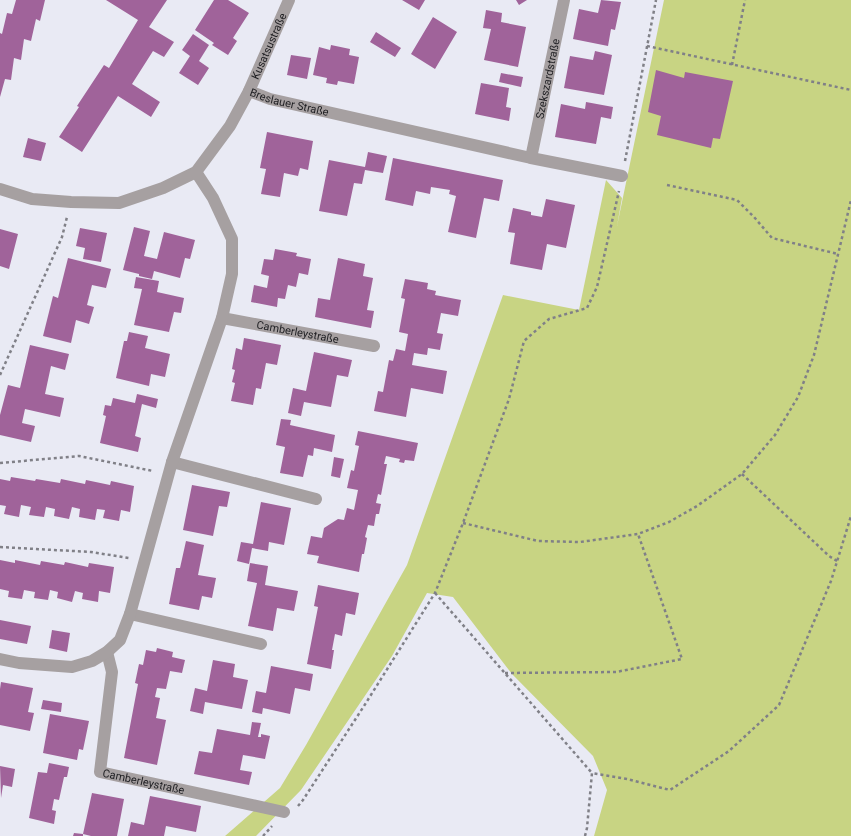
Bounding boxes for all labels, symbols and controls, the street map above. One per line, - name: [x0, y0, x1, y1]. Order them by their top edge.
- street label: Kusatsustraße: [249, 11, 289, 81]
- street label: Szekszardstraße: [533, 37, 562, 120]
- street label: Breslauer Straße: [248, 85, 330, 119]
- street label: Camberleystraße: [256, 318, 340, 346]
- street label: Camberleystraße: [102, 766, 186, 797]

